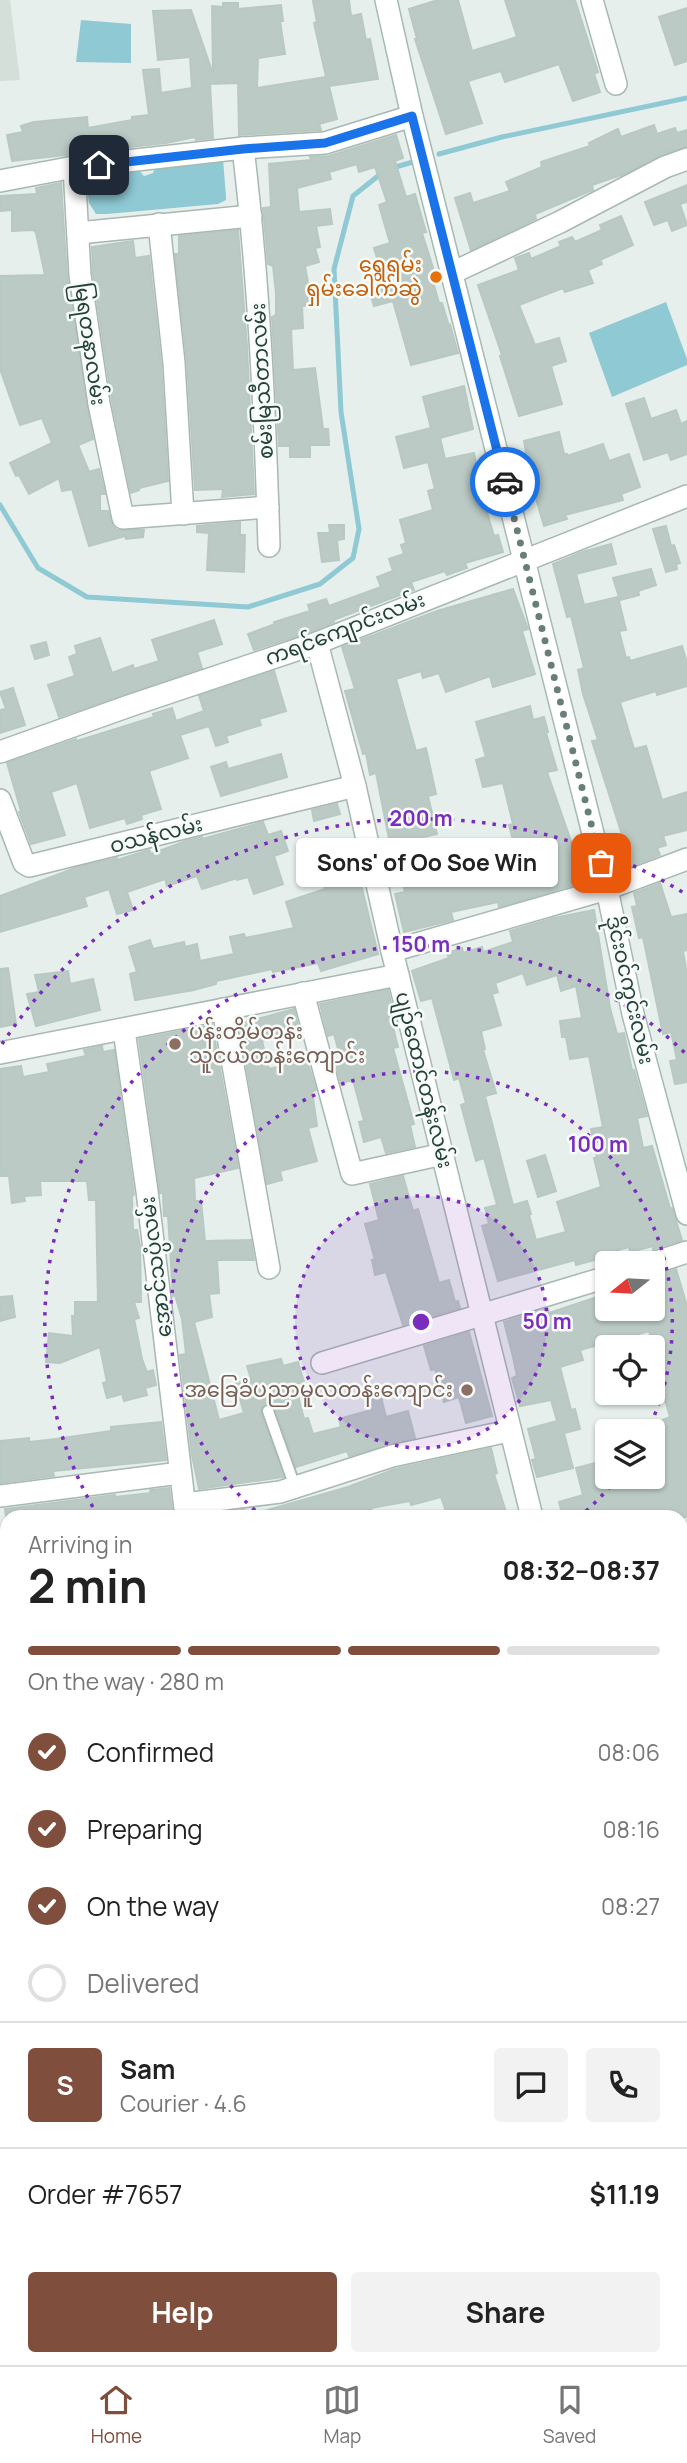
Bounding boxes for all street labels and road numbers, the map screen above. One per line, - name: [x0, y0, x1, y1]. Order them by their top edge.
- street label: မြရတနာလမ်း: [65, 281, 114, 408]
- street label: စမ်းမြသီတာလမ်း: [242, 302, 283, 460]
- street label: ကရင်ကျောင်းလမ်း: [260, 584, 430, 676]
- street label: ဝသန်လမ်း: [106, 808, 206, 863]
- street label: ဒိုင်းဝင်ကွင်းလမ်း: [596, 912, 663, 1068]
- street label: ပျဉ်ထောင်တန်းလမ်း: [385, 988, 461, 1172]
- street label: အောင်သပ္ပံလမ်း: [131, 1195, 182, 1339]

